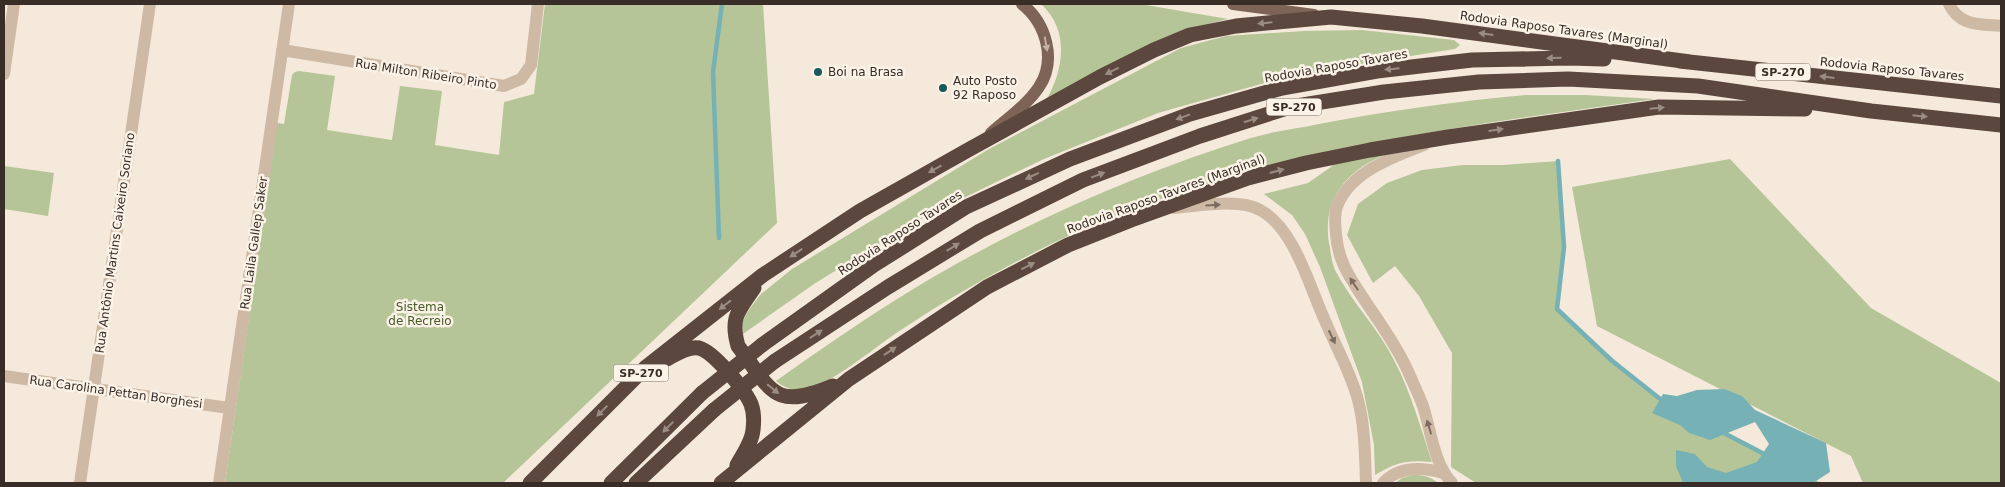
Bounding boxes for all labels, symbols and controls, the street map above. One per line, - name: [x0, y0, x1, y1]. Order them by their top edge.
- street label: Rodovia Raposo Tavares (Marginal): [1459, 8, 1669, 52]
- one-way arrow: [1257, 19, 1273, 27]
- one-way arrow: [1477, 30, 1493, 38]
- one-way arrow: [1043, 37, 1051, 53]
- street label: Rodovia Raposo Tavares: [1263, 47, 1409, 85]
- one-way arrow: [1546, 54, 1562, 62]
- street label: Rodovia Raposo Tavares: [1819, 54, 1965, 84]
- street label: Rua Milton Ribeiro Pinto: [354, 56, 498, 92]
- road number: SP-270: [1756, 64, 1810, 80]
- place label: Boi na Brasa: [828, 65, 904, 79]
- one-way arrow: [1384, 65, 1400, 73]
- marker: Boi na Brasa: [812, 66, 824, 78]
- one-way arrow: [1105, 67, 1119, 75]
- one-way arrow: [1819, 73, 1835, 81]
- place label: Auto Posto 92 Raposo: [953, 74, 1017, 102]
- marker: Auto Posto 92 Raposo: [937, 82, 949, 94]
- road number: SP-270: [1266, 98, 1322, 115]
- one-way arrow: [1649, 103, 1665, 111]
- one-way arrow: [1912, 112, 1928, 120]
- one-way arrow: [1175, 114, 1190, 121]
- one-way arrow: [1243, 115, 1258, 123]
- one-way arrow: [1488, 126, 1504, 134]
- street label: Rua Antônio Martins Caixeiro Soriano: [93, 132, 137, 354]
- street label: Rodovia Raposo Tavares (Marginal): [1065, 152, 1267, 236]
- one-way arrow: [929, 164, 942, 173]
- one-way arrow: [1269, 166, 1284, 174]
- one-way arrow: [1091, 170, 1105, 178]
- one-way arrow: [1025, 173, 1039, 181]
- street label: Rua Laila Gallep Saker: [238, 175, 270, 311]
- street label: Rodovia Raposo Tavares: [835, 188, 965, 278]
- one-way arrow: [1205, 201, 1221, 209]
- one-way arrow: [946, 243, 959, 252]
- one-way arrow: [790, 248, 803, 258]
- one-way arrow: [1021, 262, 1035, 270]
- one-way arrow: [1350, 277, 1359, 290]
- park label: Sistema de Recreio: [388, 300, 452, 328]
- one-way arrow: [719, 300, 732, 311]
- one-way arrow: [809, 330, 822, 339]
- one-way arrow: [1329, 330, 1337, 344]
- one-way arrow: [883, 346, 896, 356]
- road number: SP-270: [614, 364, 668, 382]
- street label: Rua Carolina Pettan Borghesi: [29, 373, 203, 411]
- one-way arrow: [766, 384, 779, 395]
- one-way arrow: [596, 405, 608, 417]
- one-way arrow: [1424, 419, 1432, 434]
- one-way arrow: [662, 421, 674, 433]

